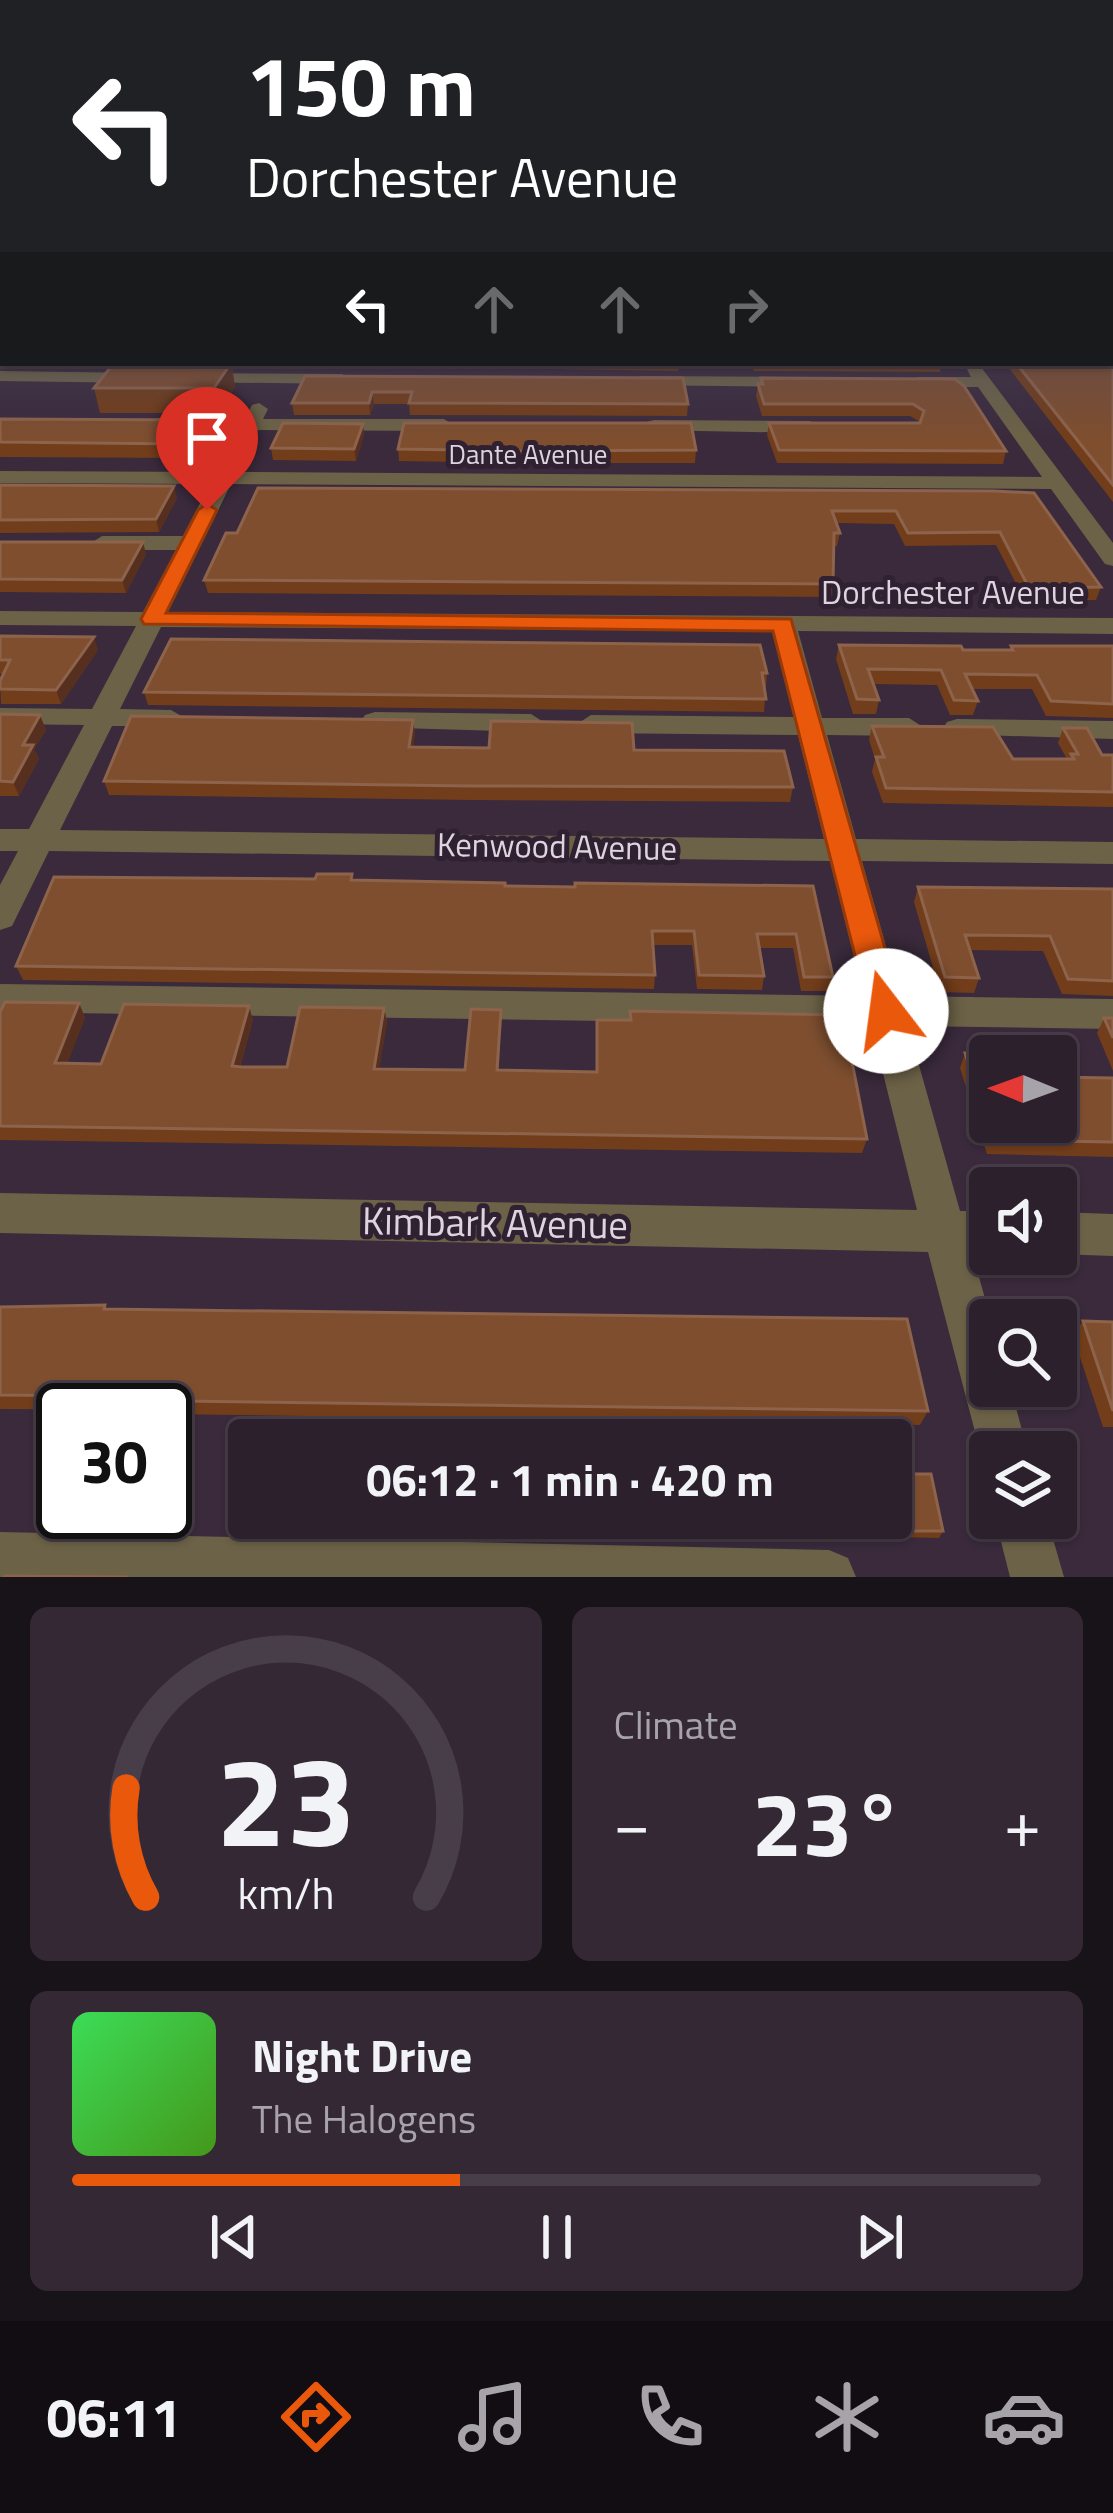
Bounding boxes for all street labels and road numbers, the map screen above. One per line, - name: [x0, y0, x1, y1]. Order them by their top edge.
- street label: Dante Avenue: [449, 433, 607, 474]
- street label: Dorchester Avenue: [821, 567, 1085, 617]
- street label: Kenwood Avenue: [436, 819, 678, 873]
- street label: Kimbark Avenue: [361, 1190, 629, 1254]

